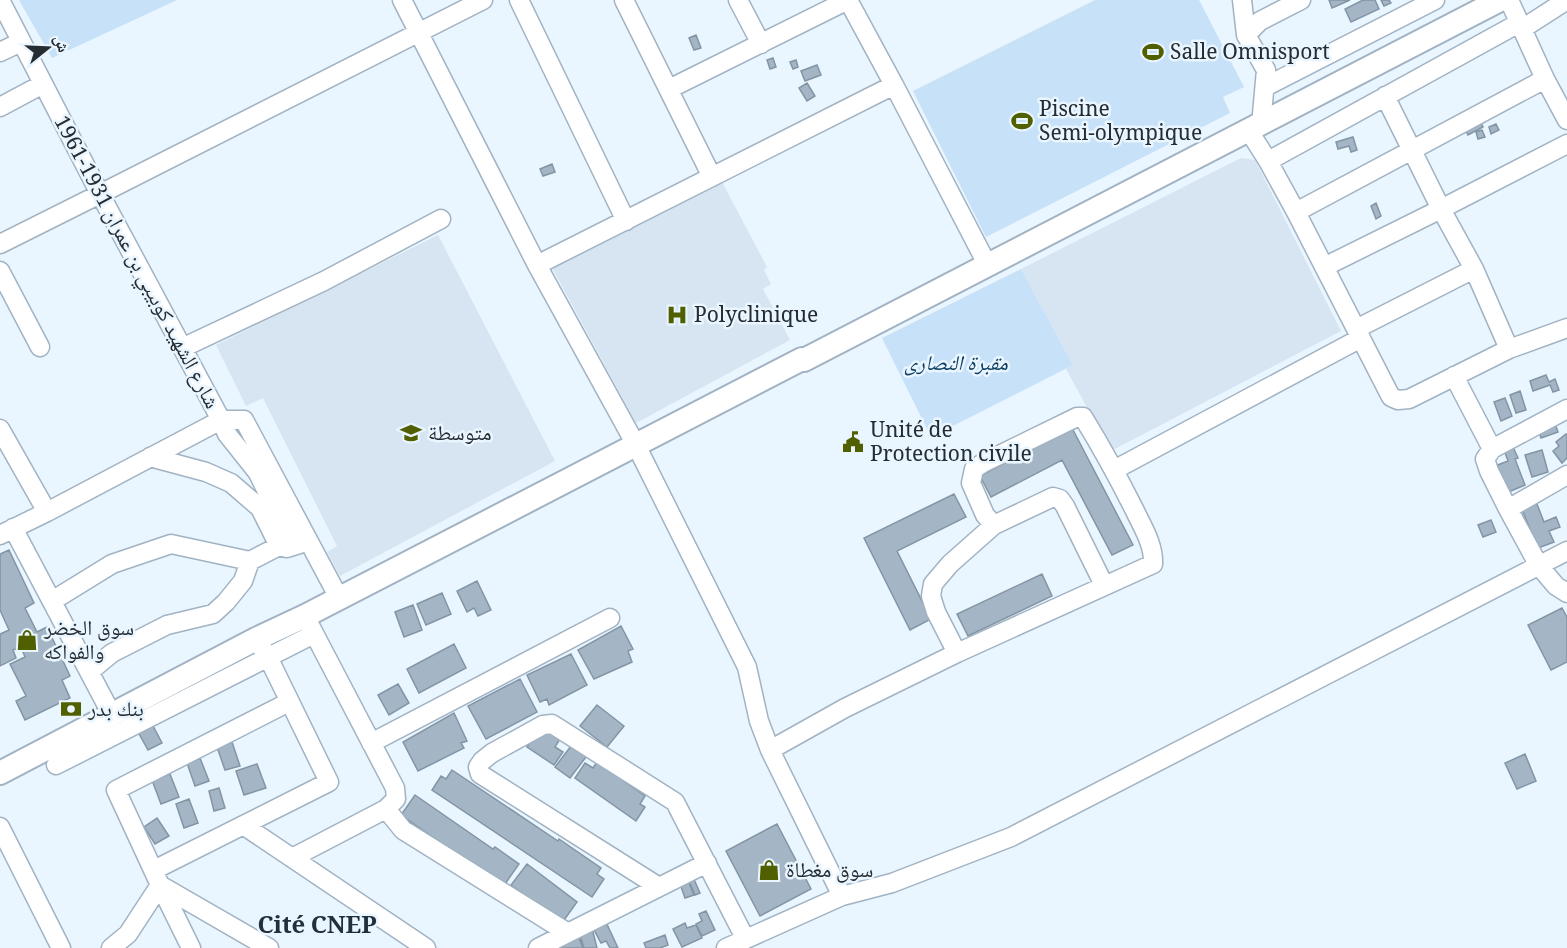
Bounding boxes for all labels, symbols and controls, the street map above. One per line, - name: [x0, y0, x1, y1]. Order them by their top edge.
- north arrow: [18, 18, 78, 78]
- text: ش: [44, 32, 75, 56]
- place label: Salle Omnisport: [1170, 37, 1330, 72]
- sports icon: Salle Omnisport: [1141, 40, 1165, 64]
- place label: Piscine Semi-olympique: [1039, 94, 1202, 153]
- sports icon: Piscine Semi-olympique: [1010, 109, 1034, 133]
- street label: شارع الشهيد كوبيبي بن عمران 1931-1961: [42, 110, 227, 416]
- place label: Polyclinique: [694, 300, 818, 335]
- hospital icon: Polyclinique: [665, 303, 689, 327]
- park label: مقبرة النصارى: [904, 348, 1008, 383]
- place label: Unité de Protection civile: [870, 415, 1032, 474]
- place label: متوسطة: [428, 418, 491, 453]
- school or university icon: متوسطة: [399, 421, 423, 445]
- public building icon: Unité de Protection civile: [841, 430, 865, 454]
- place label: سوق الخضر والفواكه: [43, 613, 134, 672]
- shop icon: سوق الخضر والفواكه: [15, 628, 39, 652]
- place label: بنك بدر: [87, 694, 144, 729]
- bank icon: بنك بدر: [59, 697, 83, 721]
- place label: سوق مغطاة: [786, 855, 873, 890]
- shop icon: سوق مغطاة: [757, 858, 781, 882]
- district label: Cité CNEP: [257, 907, 377, 948]

